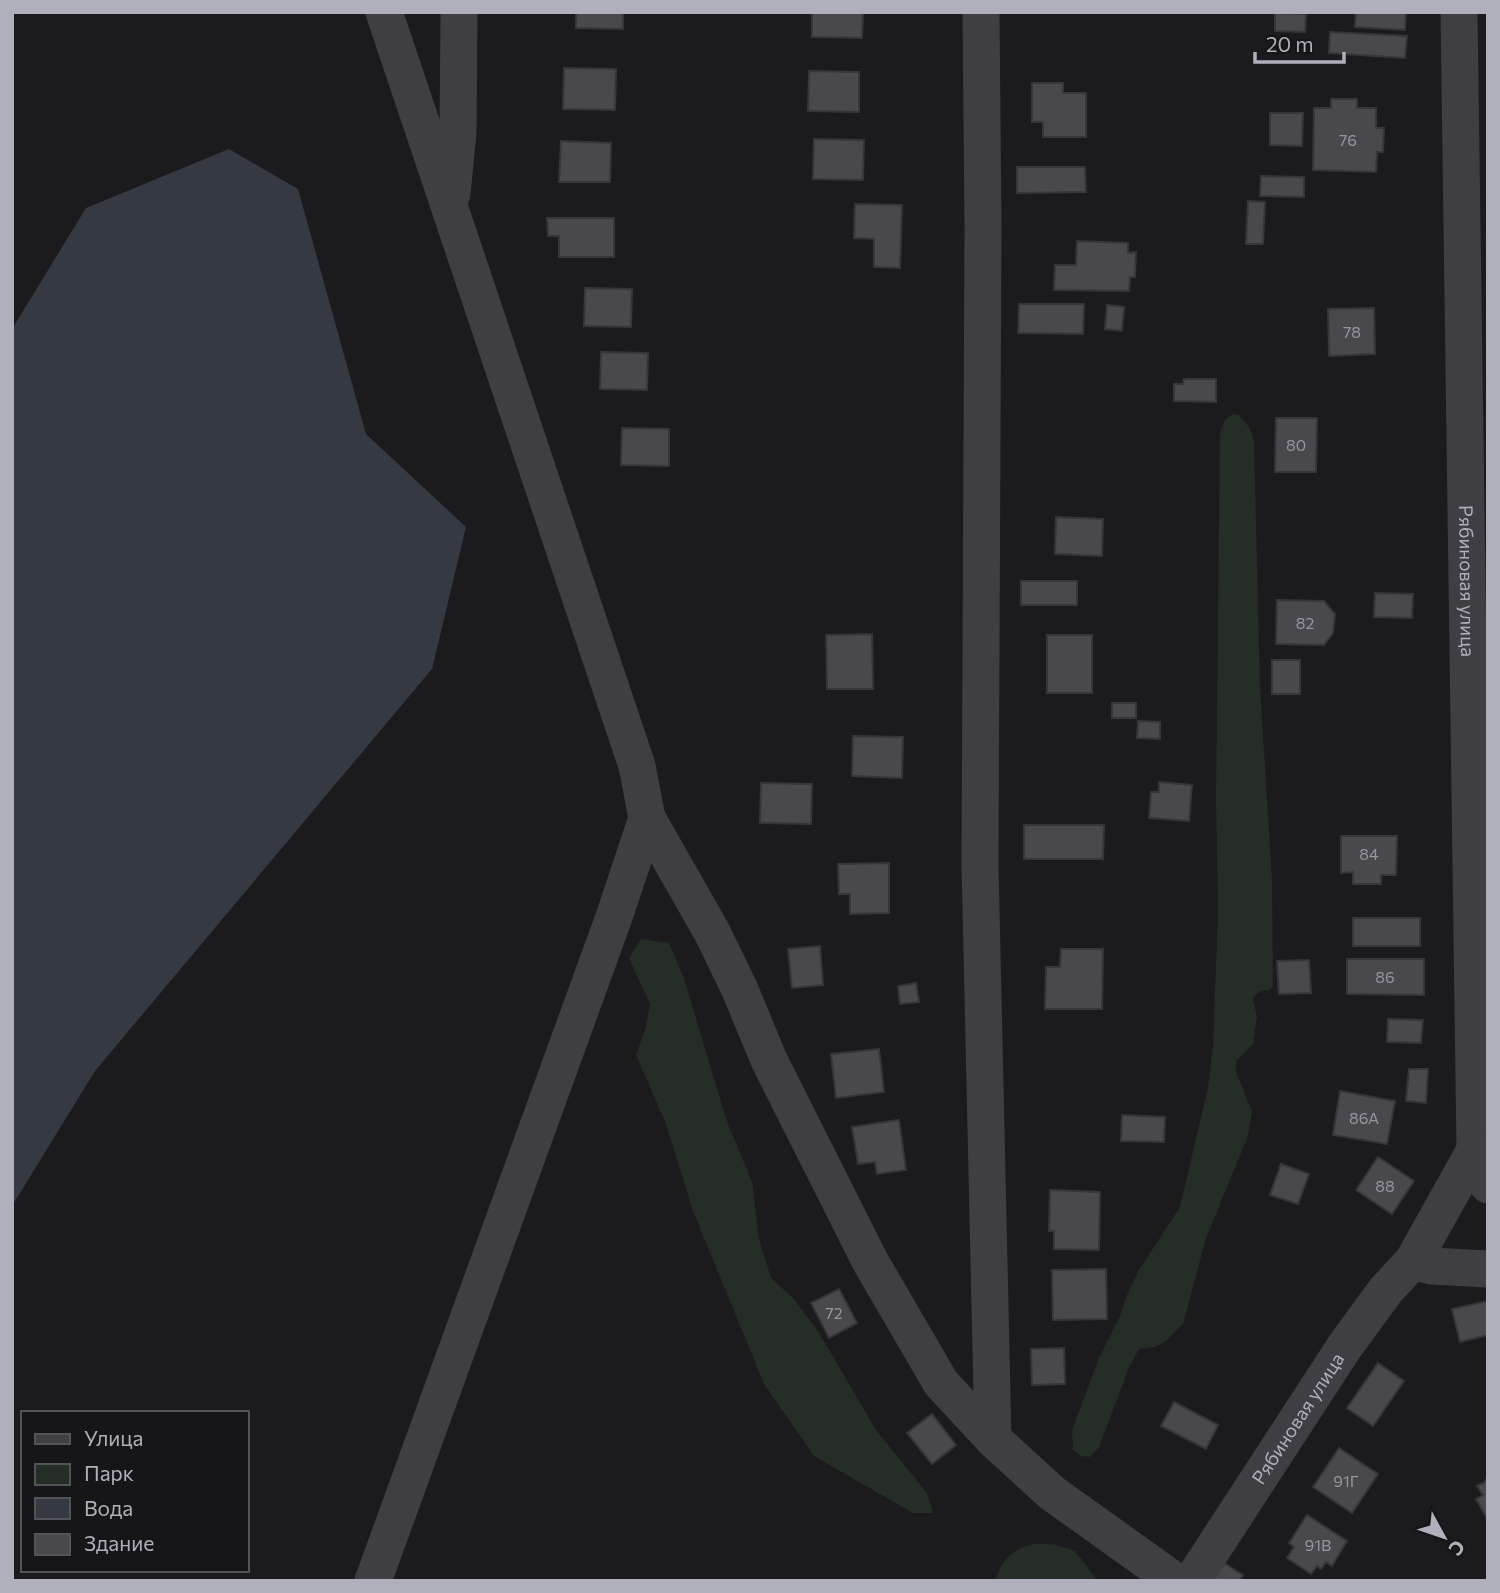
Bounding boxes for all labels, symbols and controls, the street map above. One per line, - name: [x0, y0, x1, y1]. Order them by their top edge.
- scale bar: [1255, 21, 1344, 65]
- text: 20 m: [1266, 31, 1314, 56]
- house number: 76: [1339, 130, 1357, 149]
- house number: 78: [1343, 322, 1361, 341]
- house number: 80: [1286, 435, 1306, 454]
- street label: Рябиновая улица: [1455, 505, 1480, 657]
- house number: 82: [1296, 613, 1314, 632]
- house number: 84: [1359, 844, 1379, 863]
- house number: 86: [1375, 967, 1395, 986]
- house number: 86А: [1349, 1108, 1379, 1127]
- house number: 88: [1375, 1176, 1395, 1195]
- house number: 72: [825, 1303, 843, 1322]
- street label: Рябиновая улица: [1246, 1348, 1349, 1488]
- legend: [21, 1411, 248, 1572]
- text: Улица: [84, 1425, 143, 1450]
- text: Парк: [84, 1460, 134, 1485]
- house number: 91Г: [1333, 1471, 1359, 1490]
- text: Вода: [84, 1495, 133, 1520]
- north arrow: [1409, 1502, 1479, 1572]
- text: Здание: [84, 1530, 154, 1555]
- house number: 91В: [1305, 1535, 1331, 1554]
- text: С: [1444, 1536, 1470, 1561]

